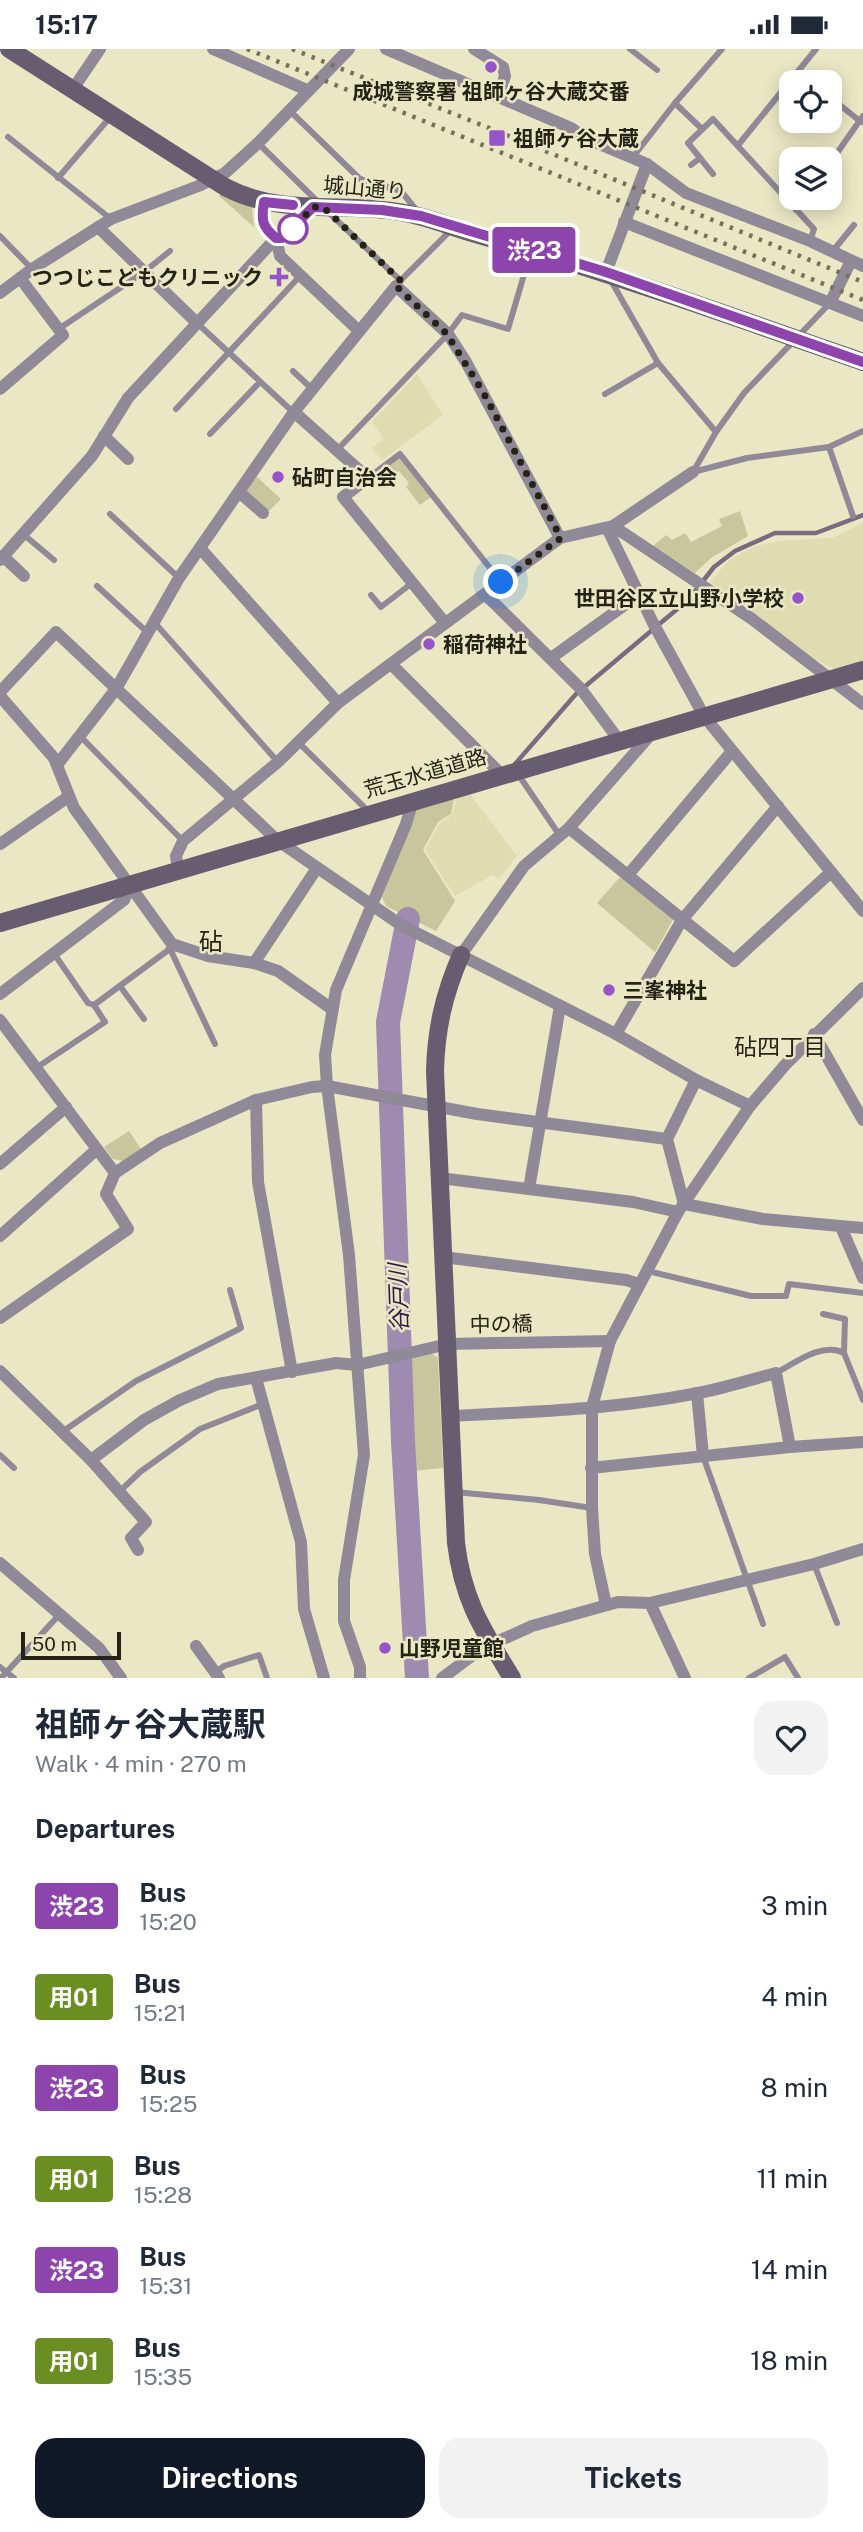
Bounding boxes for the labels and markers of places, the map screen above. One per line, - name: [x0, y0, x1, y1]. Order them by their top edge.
- marker: 成城警察署 祖師ヶ谷大蔵交番: [483, 59, 499, 75]
- place label: 成城警察署 祖師ヶ谷大蔵交番: [352, 79, 630, 104]
- place label: 祖師ヶ谷大蔵: [513, 126, 639, 151]
- marker: 祖師ヶ谷大蔵: [487, 128, 507, 148]
- unlabelled marker: [278, 214, 308, 244]
- place label: つつじこどもクリニック: [32, 265, 263, 290]
- marker: つつじこどもクリニック: [269, 267, 289, 287]
- place label: 砧町自治会: [292, 465, 397, 490]
- marker: 砧町自治会: [270, 469, 286, 485]
- place label: 世田谷区立山野小学校: [574, 586, 784, 611]
- marker: 世田谷区立山野小学校: [790, 590, 806, 606]
- place label: 稲荷神社: [443, 632, 527, 657]
- marker: 稲荷神社: [421, 636, 437, 652]
- place label: 三峯神社: [623, 978, 707, 1003]
- marker: 三峯神社: [601, 982, 617, 998]
- place label: 山野児童館: [399, 1636, 504, 1661]
- marker: 山野児童館: [377, 1640, 393, 1656]

